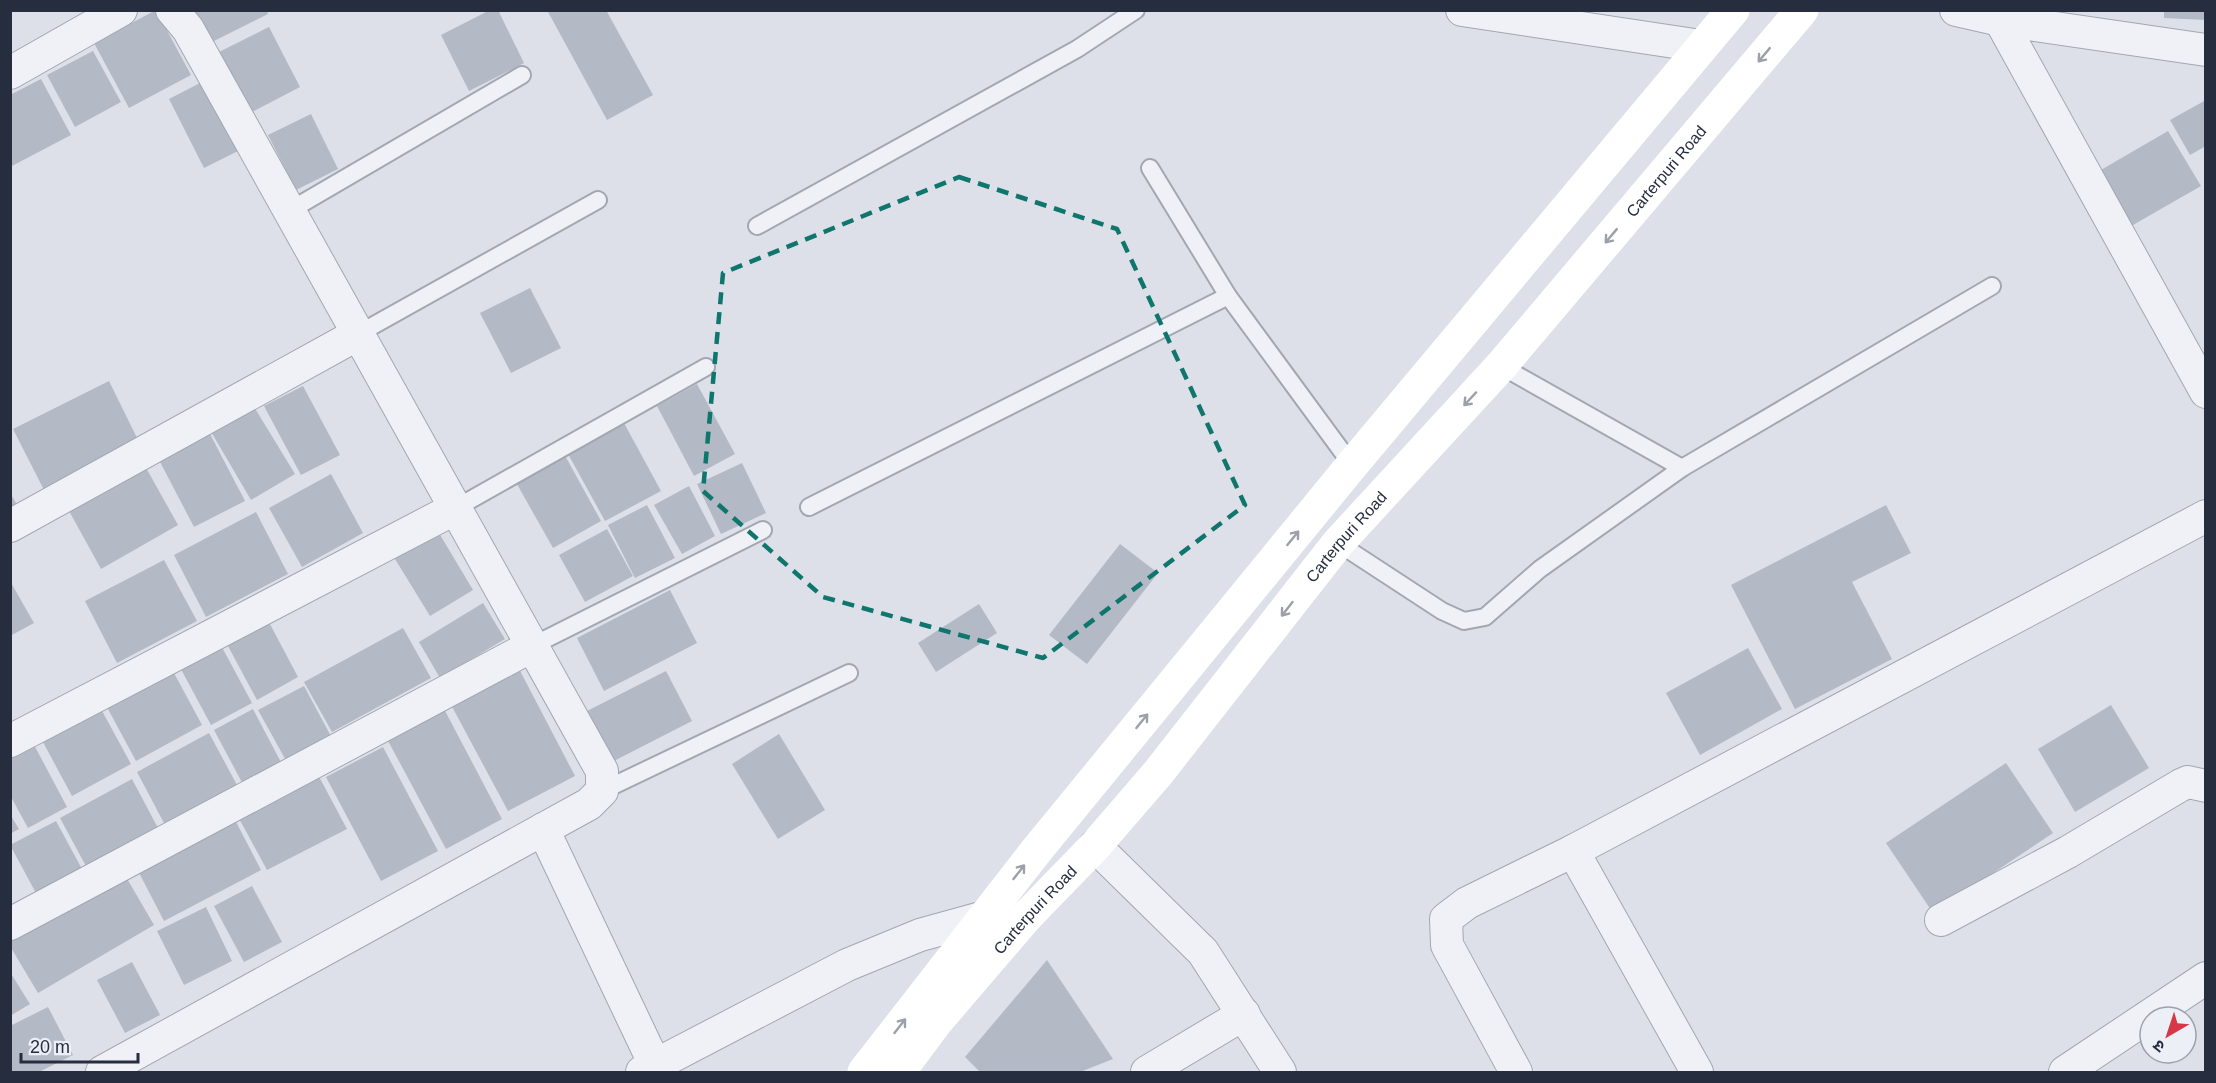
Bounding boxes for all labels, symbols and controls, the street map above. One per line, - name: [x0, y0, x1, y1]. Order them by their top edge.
- one-way arrow: [1757, 47, 1771, 62]
- street label: Carterpuri Road: [1623, 122, 1709, 220]
- one-way arrow: [1604, 228, 1618, 243]
- one-way arrow: [1463, 392, 1477, 407]
- street label: Carterpuri Road: [1302, 488, 1390, 585]
- one-way arrow: [1286, 530, 1299, 546]
- one-way arrow: [1280, 601, 1293, 617]
- one-way arrow: [1136, 713, 1149, 729]
- street label: Carterpuri Road: [990, 862, 1080, 957]
- one-way arrow: [1013, 865, 1026, 881]
- north arrow: [2138, 1005, 2198, 1065]
- one-way arrow: [893, 1019, 906, 1035]
- scale bar: [21, 1026, 138, 1064]
- text: उ: [2149, 1036, 2168, 1056]
- text: 20 m: [30, 1037, 70, 1057]

